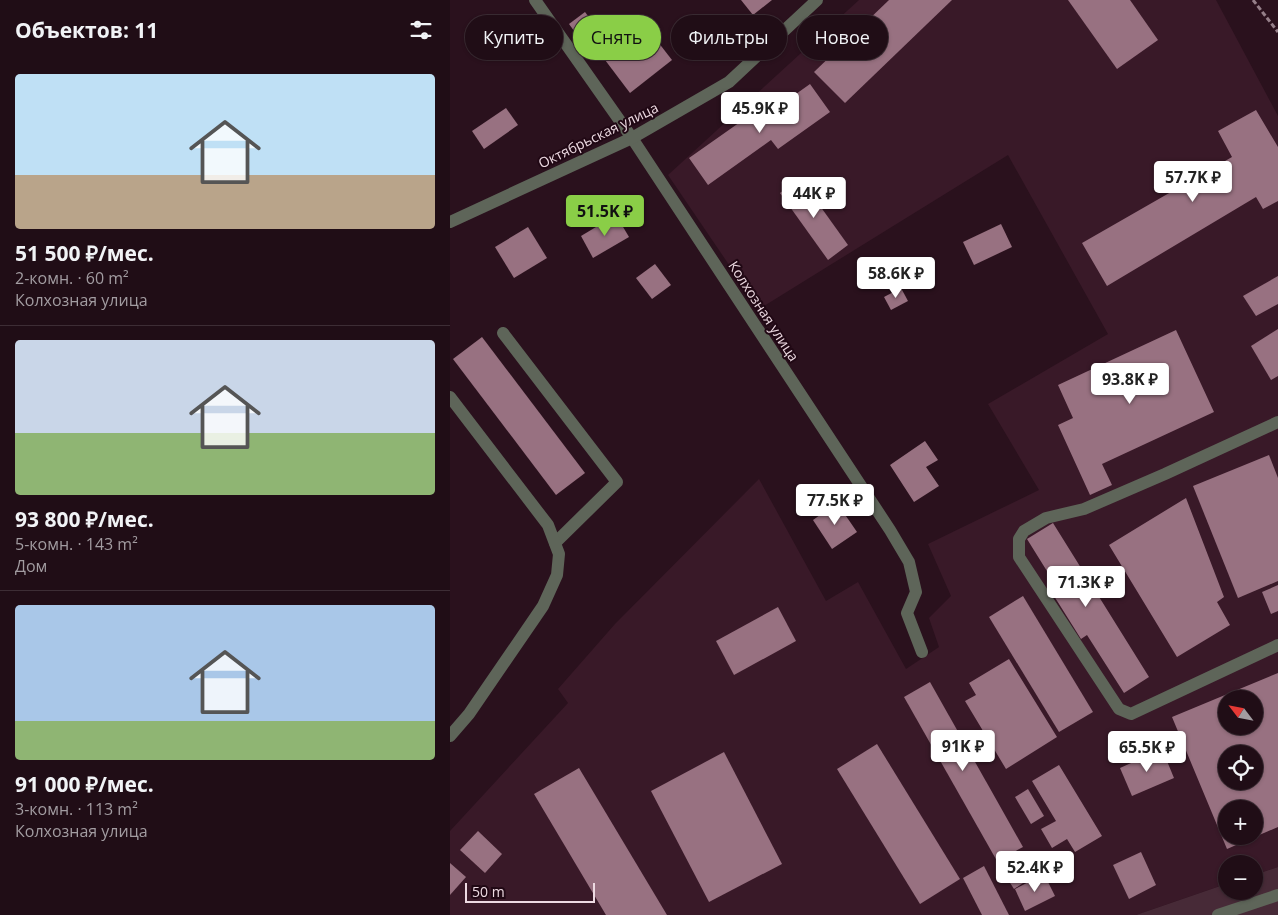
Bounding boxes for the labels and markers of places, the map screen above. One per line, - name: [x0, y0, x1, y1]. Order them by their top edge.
- pin: 45.9K ₽: [714, 92, 806, 134]
- pin: 57.7K ₽: [1147, 160, 1239, 203]
- pin: 44K ₽: [779, 176, 849, 219]
- pin: 51.5K ₽: [559, 194, 651, 237]
- pin: 58.6K ₽: [850, 256, 942, 299]
- pin: 93.8K ₽: [1084, 362, 1176, 405]
- pin: 77.5K ₽: [789, 484, 881, 526]
- pin: 71.3K ₽: [1040, 566, 1132, 608]
- pin: 91K ₽: [928, 730, 998, 772]
- pin: 65.5K ₽: [1101, 730, 1193, 773]
- pin: 52.4K ₽: [989, 850, 1081, 893]

